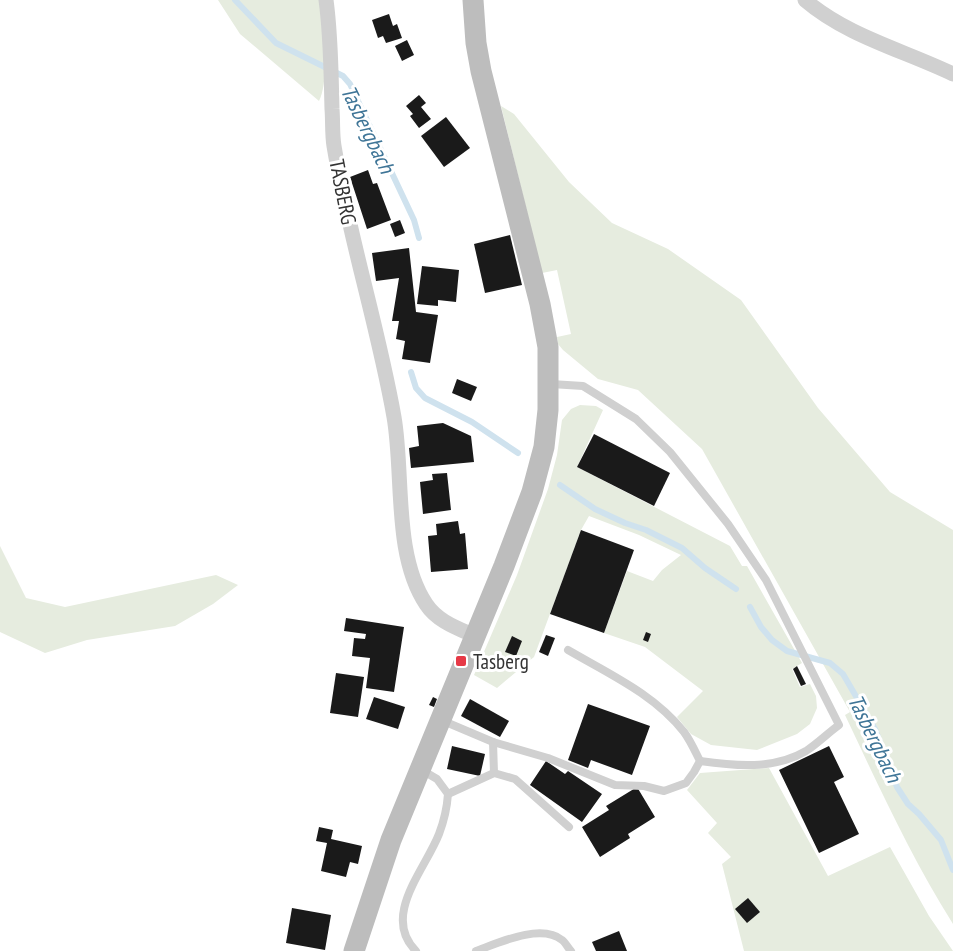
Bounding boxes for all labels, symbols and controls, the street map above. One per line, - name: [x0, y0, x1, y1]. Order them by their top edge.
- water label: Tasbergbach: [335, 81, 402, 179]
- street label: TASBERG: [323, 157, 363, 227]
- place label: Tasberg: [473, 648, 529, 675]
- marker: Tasberg: [454, 654, 468, 668]
- water label: Tasbergbach: [842, 690, 909, 788]

